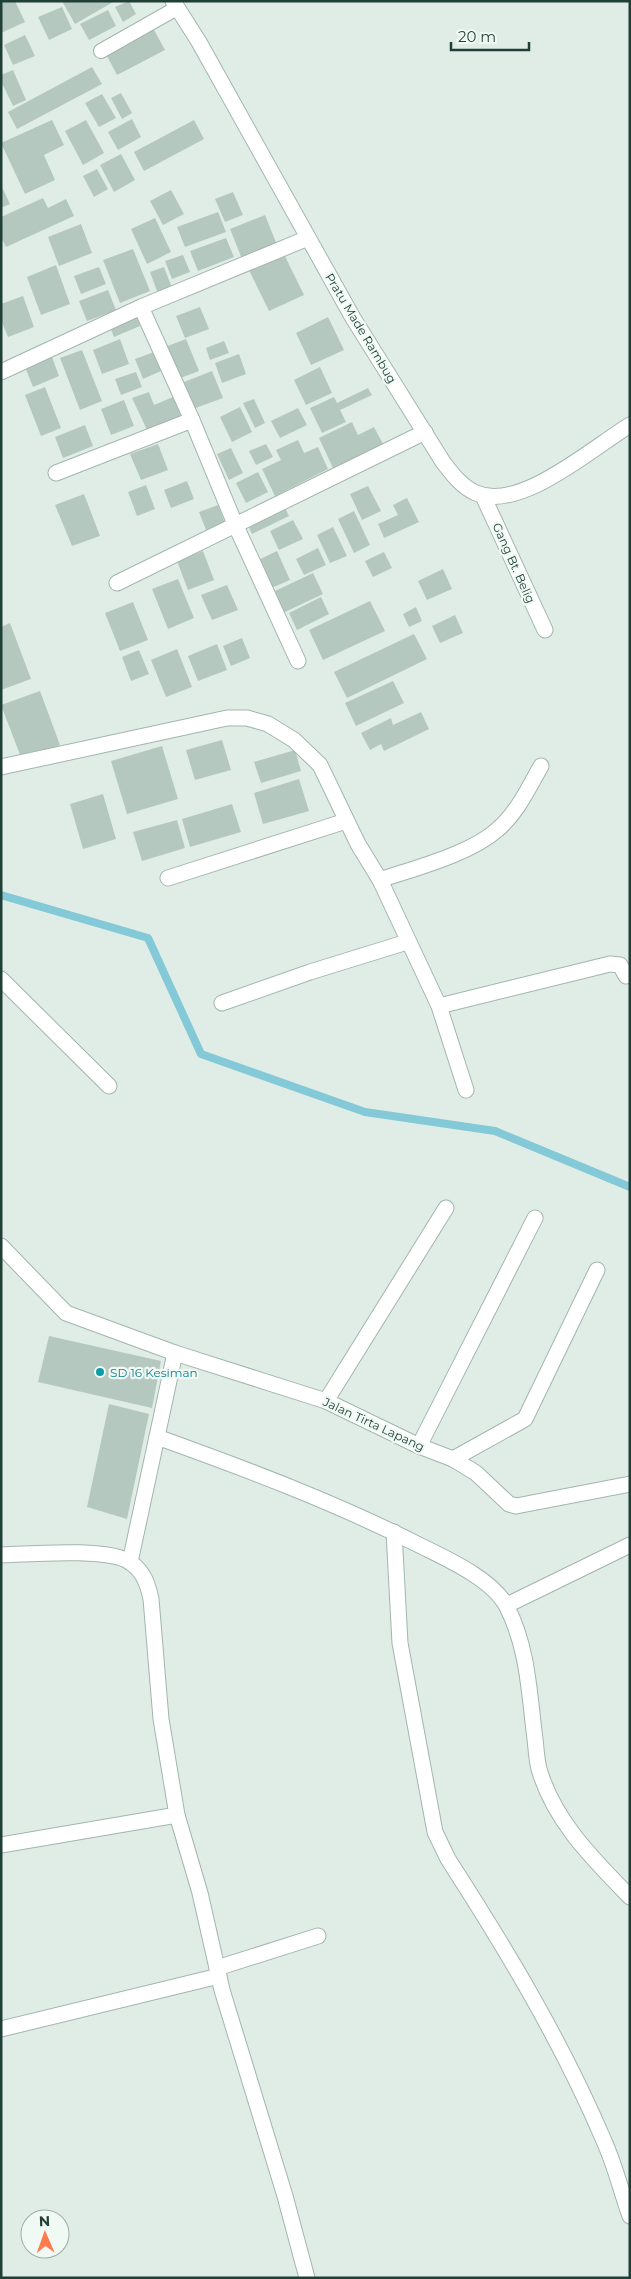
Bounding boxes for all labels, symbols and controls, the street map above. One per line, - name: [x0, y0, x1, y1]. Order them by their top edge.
- scale bar: [451, 20, 528, 52]
- text: 20 m: [458, 27, 496, 46]
- street label: Pratu Made Rambug: [322, 270, 400, 386]
- street label: Gang Bt. Belig: [490, 520, 538, 606]
- place label: SD 16 Kesiman: [110, 1365, 198, 1380]
- marker: SD 16 Kesiman: [94, 1366, 106, 1378]
- street label: Jalan Tirta Lapang: [320, 1393, 427, 1454]
- north arrow: [20, 2209, 70, 2259]
- text: N: [39, 2212, 51, 2230]

